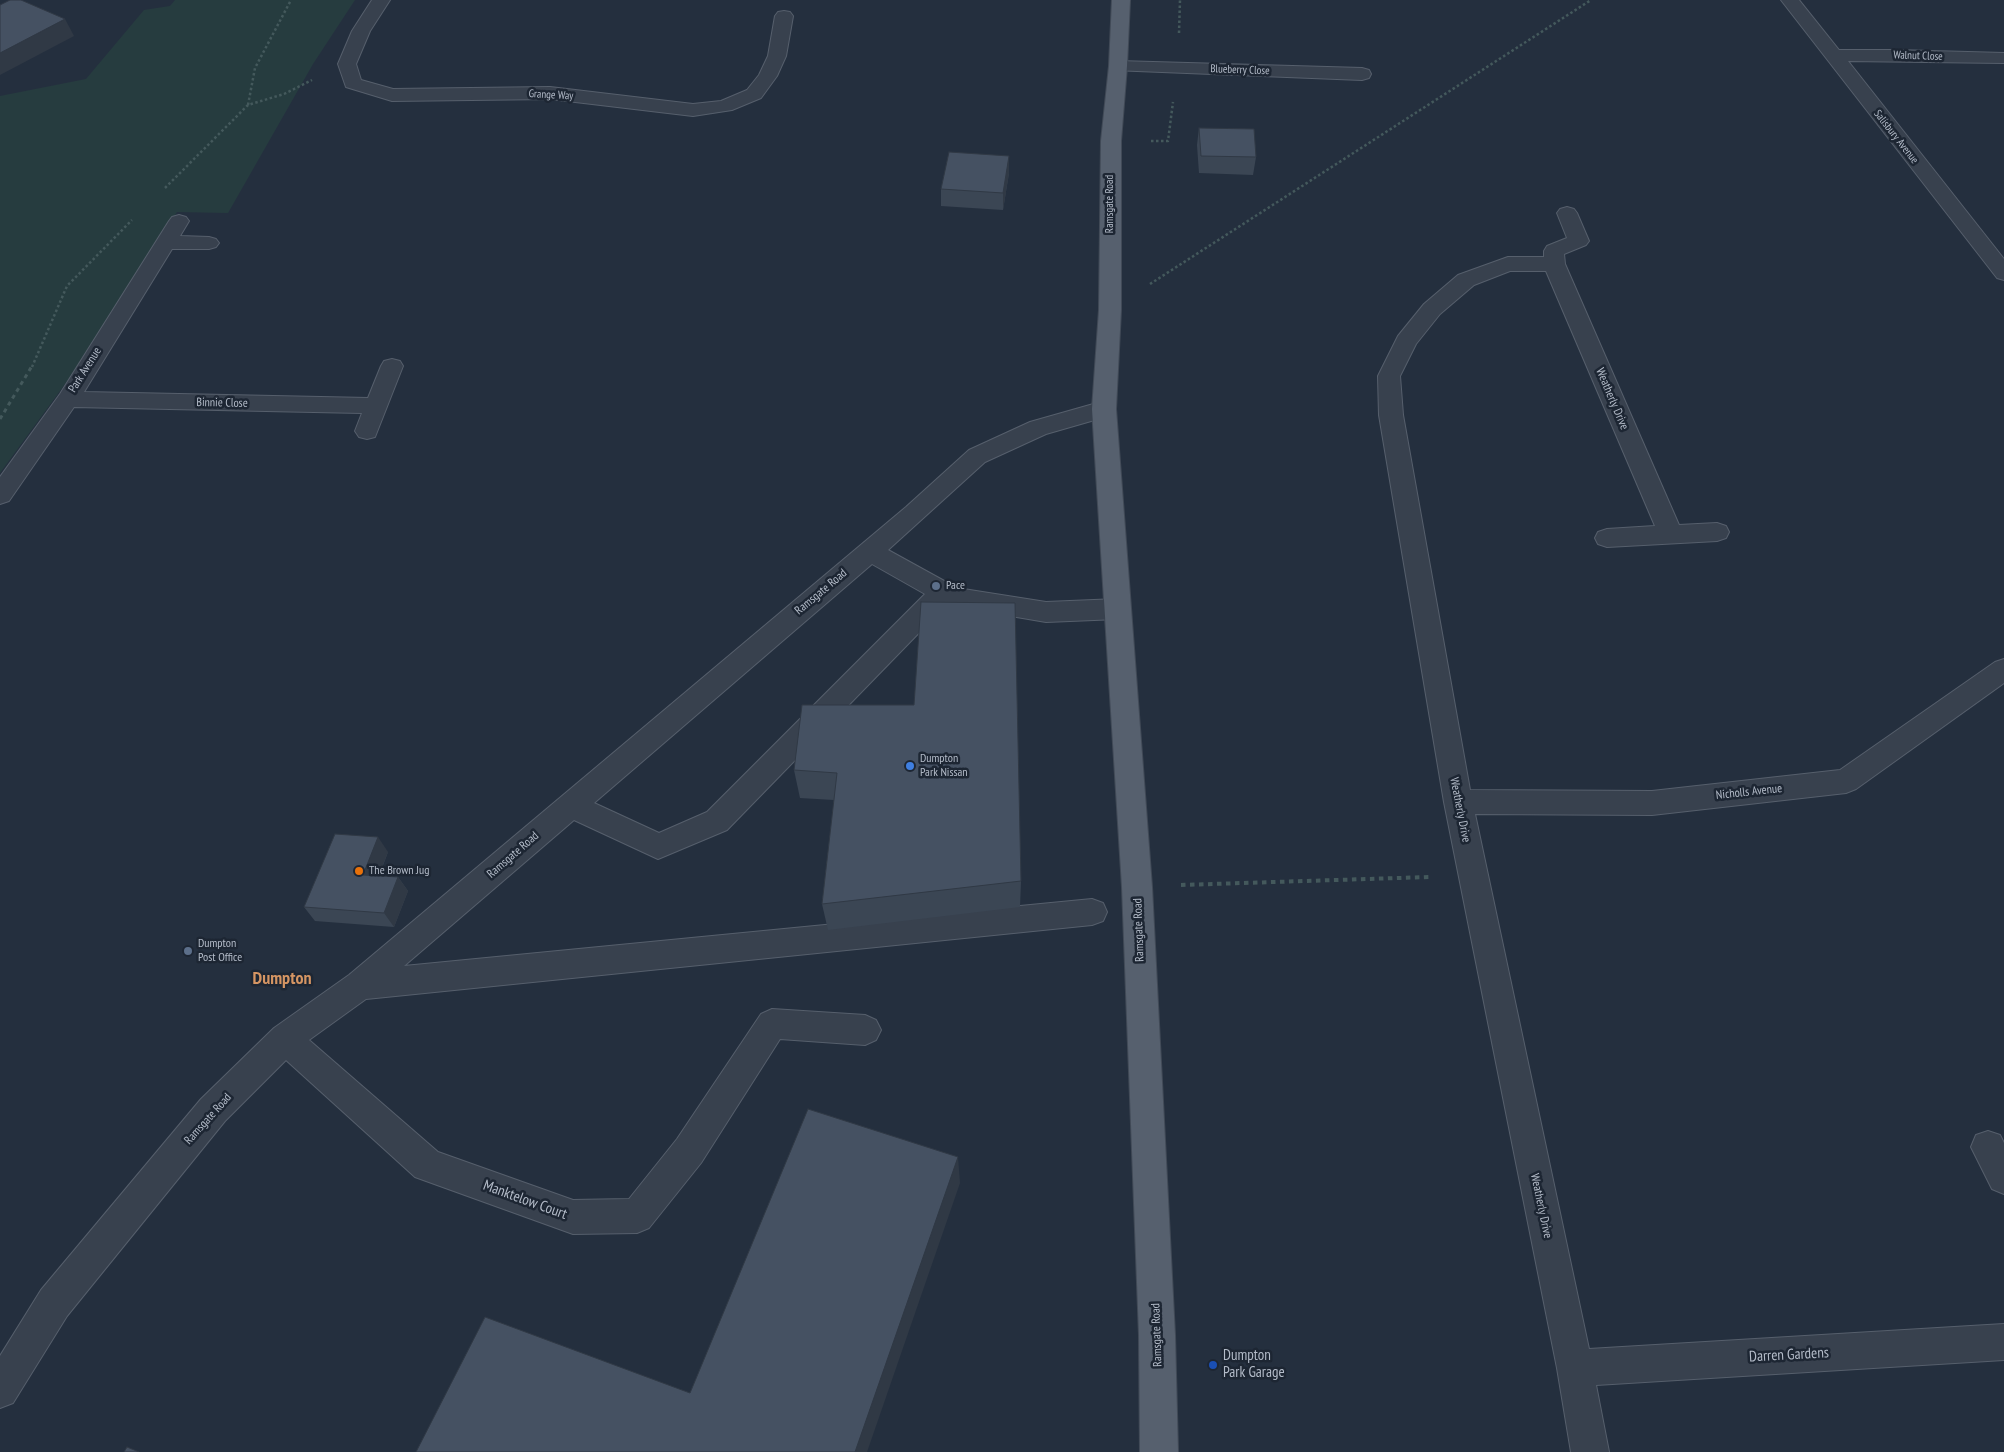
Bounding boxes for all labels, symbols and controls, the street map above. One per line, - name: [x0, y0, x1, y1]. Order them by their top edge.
- street label: Walnut Close: [1893, 49, 1943, 63]
- street label: Blueberry Close: [1210, 62, 1270, 78]
- street label: Grange Way: [528, 87, 574, 103]
- street label: Salisbury Avenue: [1871, 107, 1921, 167]
- street label: Ramsgate Road: [1103, 175, 1117, 233]
- street label: Park Avenue: [65, 345, 105, 395]
- street label: Weatherly Drive: [1593, 366, 1631, 432]
- street label: Binnie Close: [196, 395, 248, 411]
- street label: Ramsgate Road: [792, 566, 850, 618]
- place label: Pace: [946, 579, 965, 593]
- marker: Pace: [930, 580, 942, 592]
- place label: Dumpton Park Nissan: [920, 752, 968, 780]
- marker: Dumpton Park Nissan: [904, 760, 916, 772]
- street label: Weatherly Drive: [1447, 776, 1473, 844]
- street label: Nicholls Avenue: [1715, 781, 1783, 803]
- street label: Ramsgate Road: [484, 829, 542, 881]
- place label: The Brown Jug: [369, 864, 429, 878]
- marker: The Brown Jug: [353, 865, 365, 877]
- street label: Ramsgate Road: [1131, 898, 1147, 962]
- place label: Dumpton Post Office: [198, 937, 242, 965]
- marker: Dumpton Post Office: [182, 945, 194, 957]
- district label: Dumpton: [253, 968, 311, 990]
- street label: Ramsgate Road: [181, 1091, 235, 1147]
- street label: Weatherly Drive: [1527, 1172, 1555, 1240]
- street label: Manktelow Court: [481, 1176, 569, 1224]
- street label: Ramsgate Road: [1149, 1303, 1165, 1367]
- street label: Darren Gardens: [1749, 1344, 1829, 1366]
- place label: Dumpton Park Garage: [1223, 1347, 1285, 1382]
- marker: Dumpton Park Garage: [1207, 1359, 1219, 1371]

